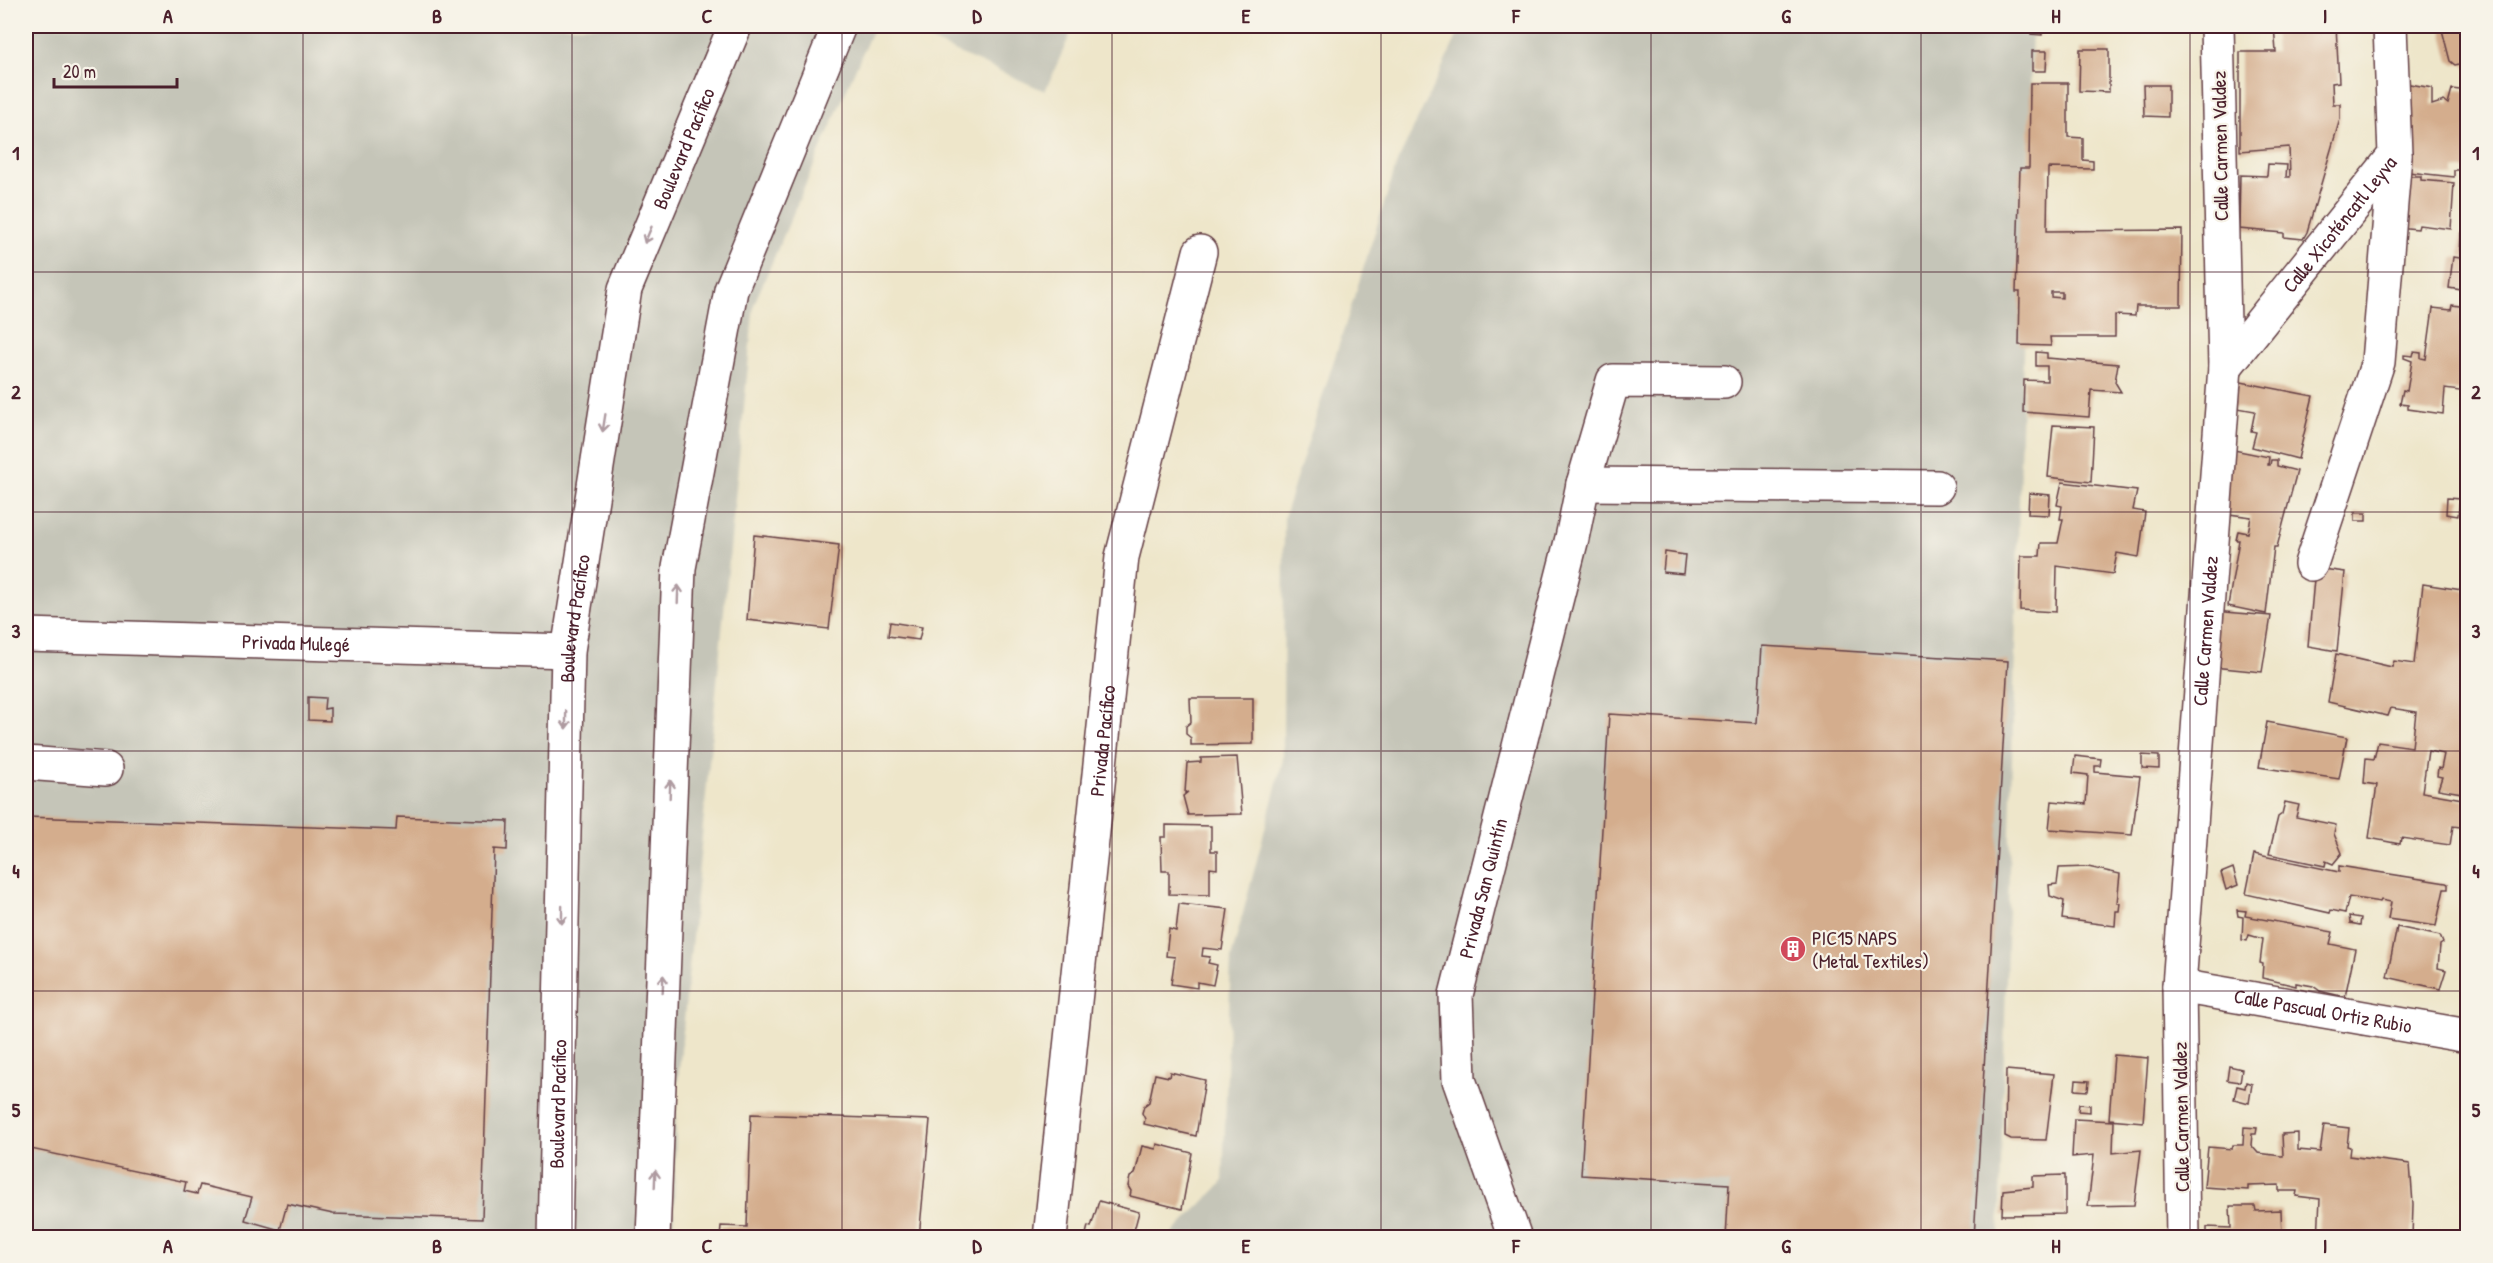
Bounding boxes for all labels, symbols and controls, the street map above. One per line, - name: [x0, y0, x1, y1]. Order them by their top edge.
- text: A: [163, 2, 173, 29]
- text: B: [432, 2, 442, 29]
- text: C: [702, 2, 713, 29]
- text: D: [972, 2, 982, 29]
- text: E: [1242, 2, 1251, 29]
- text: F: [1511, 2, 1521, 29]
- text: G: [1781, 2, 1791, 29]
- text: H: [2051, 2, 2061, 29]
- text: I: [2323, 2, 2327, 29]
- scale bar: [54, 51, 177, 89]
- text: 20 m: [63, 59, 96, 84]
- street label: Calle Carmen Valdez: [2205, 70, 2234, 221]
- street label: Boulevard Pacífico: [646, 83, 721, 213]
- text: 1: [12, 139, 20, 166]
- text: 1: [2472, 139, 2480, 166]
- street label: Calle Xicoténcatl Leyva: [2276, 150, 2402, 298]
- one-way arrow: [642, 225, 653, 243]
- text: 2: [11, 378, 21, 405]
- text: 2: [2471, 378, 2481, 405]
- one-way arrow: [598, 413, 609, 433]
- street label: Boulevard Pacífico: [553, 553, 596, 683]
- street label: Calle Carmen Valdez: [2186, 554, 2224, 707]
- one-way arrow: [673, 585, 684, 605]
- text: 3: [12, 617, 21, 644]
- text: 3: [2472, 617, 2481, 644]
- street label: Privada Mulegé: [242, 627, 350, 658]
- street label: Privada Pacífico: [1083, 684, 1121, 798]
- one-way arrow: [560, 710, 572, 730]
- one-way arrow: [665, 780, 676, 800]
- street label: Privada San Quintín: [1452, 815, 1513, 961]
- text: 4: [12, 857, 20, 884]
- text: 4: [2472, 857, 2480, 884]
- one-way arrow: [556, 905, 568, 925]
- place label: PIC15 NAPS (Metal Textiles): [1812, 924, 1929, 974]
- building icon: PIC15 NAPS (Metal Textiles): [1778, 934, 1808, 964]
- one-way arrow: [657, 975, 668, 995]
- street label: Calle Pascual Ortiz Rubio: [2232, 982, 2414, 1039]
- street label: Boulevard Pacífico: [543, 1039, 572, 1169]
- street label: Calle Carmen Valdez: [2166, 1041, 2195, 1192]
- text: 5: [12, 1096, 21, 1123]
- text: 5: [2472, 1096, 2481, 1123]
- one-way arrow: [650, 1170, 661, 1190]
- text: A: [163, 1232, 173, 1259]
- text: B: [432, 1232, 442, 1259]
- text: C: [702, 1232, 713, 1259]
- text: D: [972, 1232, 982, 1259]
- text: E: [1242, 1232, 1251, 1259]
- text: F: [1511, 1232, 1521, 1259]
- text: G: [1781, 1232, 1791, 1259]
- text: H: [2051, 1232, 2061, 1259]
- text: I: [2323, 1232, 2327, 1259]

